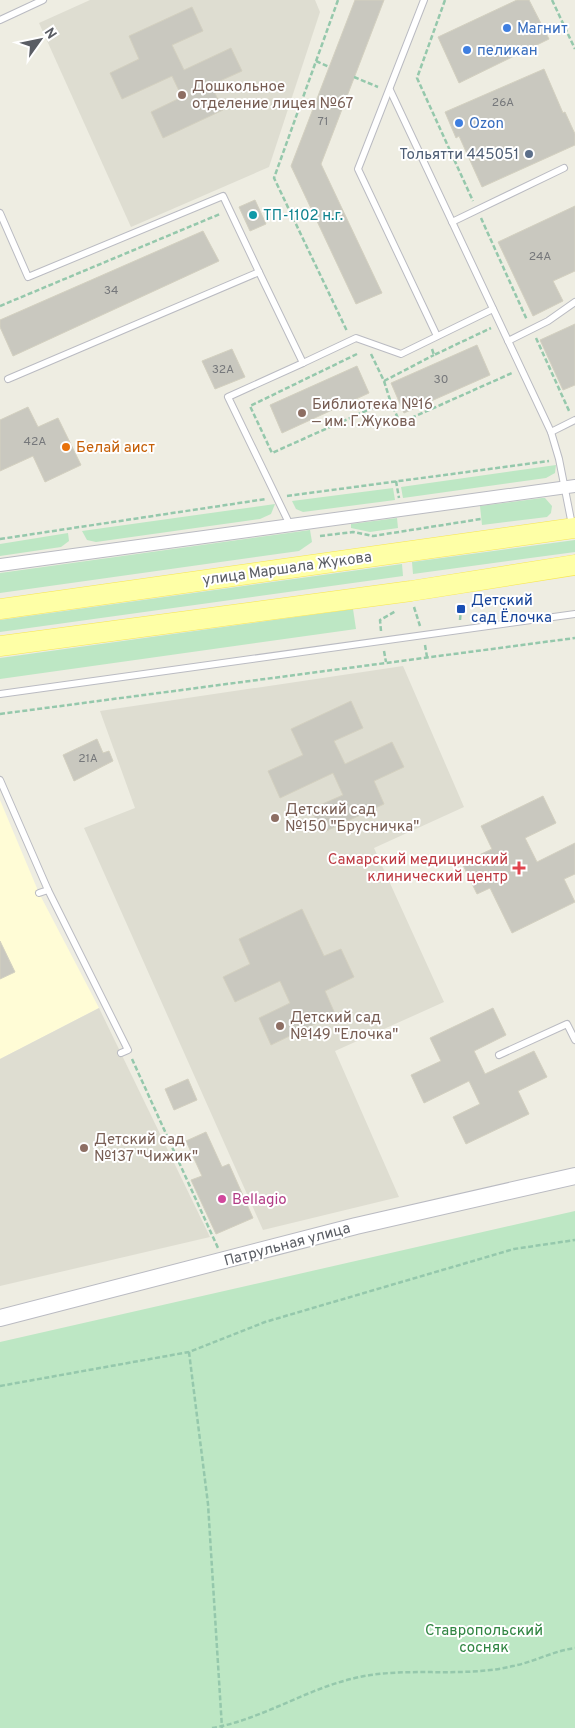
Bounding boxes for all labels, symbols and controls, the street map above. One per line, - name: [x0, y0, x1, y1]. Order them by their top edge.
- north arrow: [15, 15, 65, 65]
- place label: Магнит: [517, 20, 568, 39]
- marker: Магнит: [501, 22, 513, 34]
- text: N: [40, 25, 60, 43]
- place label: пеликан: [477, 42, 538, 61]
- marker: пеликан: [461, 44, 473, 56]
- place label: Дошкольное отделение лицея №67: [192, 78, 354, 114]
- marker: Дошкольное отделение лицея №67: [176, 89, 188, 101]
- house number: 26А: [492, 95, 514, 111]
- house number: 71: [318, 114, 328, 130]
- place label: Ozon: [469, 115, 504, 134]
- marker: Ozon: [453, 117, 465, 129]
- place label: Тольятти 445051: [399, 146, 519, 165]
- marker: Тольятти 445051: [523, 148, 535, 160]
- place label: ТП-1102 н.г.: [263, 207, 343, 226]
- marker: ТП-1102 н.г.: [247, 209, 259, 221]
- house number: 24А: [529, 249, 551, 265]
- house number: 34: [104, 283, 118, 299]
- house number: 32А: [212, 362, 234, 378]
- house number: 30: [434, 372, 448, 388]
- place label: Библиотека №16 — им. Г.Жукова: [312, 396, 433, 432]
- marker: Библиотека №16 — им. Г.Жукова: [296, 407, 308, 419]
- house number: 42А: [24, 434, 46, 450]
- place label: Белай аист: [76, 439, 155, 458]
- marker: Белай аист: [60, 441, 72, 453]
- street label: улица Маршала Жукова: [201, 548, 373, 591]
- place label: Детский сад Ёлочка: [471, 592, 552, 628]
- marker: Детский сад Ёлочка: [455, 603, 467, 615]
- house number: 21А: [78, 751, 98, 767]
- place label: Детский сад №150 "Брусничка": [285, 801, 419, 837]
- marker: Детский сад №150 "Брусничка": [269, 812, 281, 824]
- place label: Самарский медицинский клинический центр: [328, 851, 508, 887]
- marker: Самарский медицинский клинический центр: [512, 861, 526, 875]
- place label: Детский сад №149 "Елочка": [290, 1009, 398, 1045]
- marker: Детский сад №149 "Елочка": [274, 1020, 286, 1032]
- place label: Детский сад №137 "Чижик": [94, 1131, 198, 1167]
- marker: Детский сад №137 "Чижик": [78, 1142, 90, 1154]
- place label: Bellagio: [232, 1191, 287, 1210]
- marker: Bellagio: [216, 1193, 228, 1205]
- street label: Патрульная улица: [222, 1219, 353, 1271]
- park label: Ставропольский сосняк: [425, 1622, 543, 1658]

